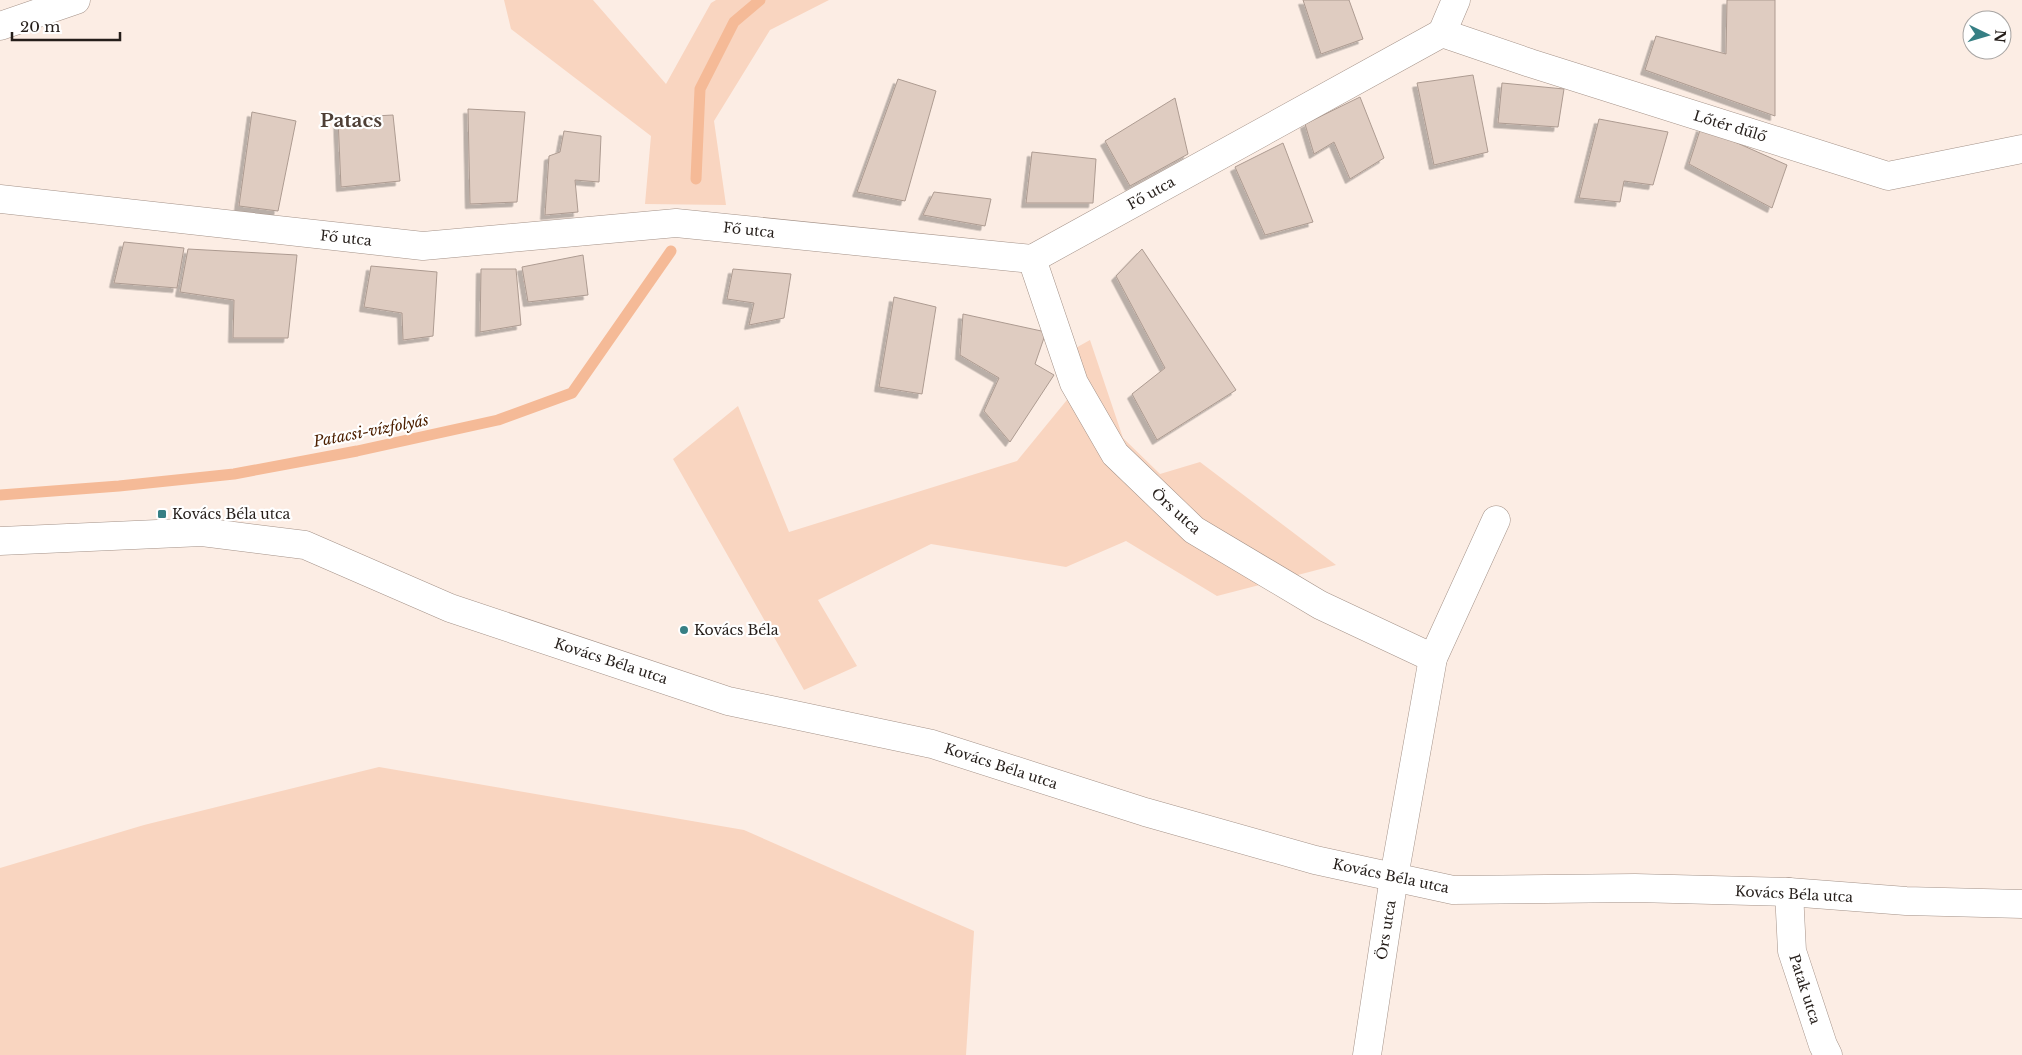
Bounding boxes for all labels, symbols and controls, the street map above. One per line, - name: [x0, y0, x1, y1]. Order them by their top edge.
- scale bar: [12, 10, 120, 42]
- north arrow: [1962, 10, 2012, 60]
- text: 20 m: [20, 17, 60, 36]
- text: N: [1990, 29, 2009, 43]
- street label: Lőtér dűlő: [1691, 106, 1769, 146]
- district label: Patacs: [320, 109, 382, 132]
- street label: Fő utca: [1124, 172, 1178, 213]
- street label: Fő utca: [722, 218, 776, 242]
- street label: Fő utca: [319, 226, 373, 250]
- water label: Patacsi-vízfolyás: [311, 410, 431, 451]
- street label: Örs utca: [1148, 483, 1205, 538]
- place label: Kovács Béla utca: [172, 505, 291, 523]
- marker: Kovács Béla utca: [156, 508, 168, 520]
- place label: Kovács Béla: [694, 621, 779, 639]
- marker: Kovács Béla: [678, 624, 690, 636]
- street label: Kovács Béla utca: [552, 634, 670, 688]
- street label: Kovács Béla utca: [942, 739, 1060, 793]
- street label: Kovács Béla utca: [1331, 855, 1451, 897]
- street label: Kovács Béla utca: [1734, 882, 1854, 906]
- street label: Örs utca: [1371, 898, 1400, 961]
- street label: Patak utca: [1785, 952, 1825, 1027]

